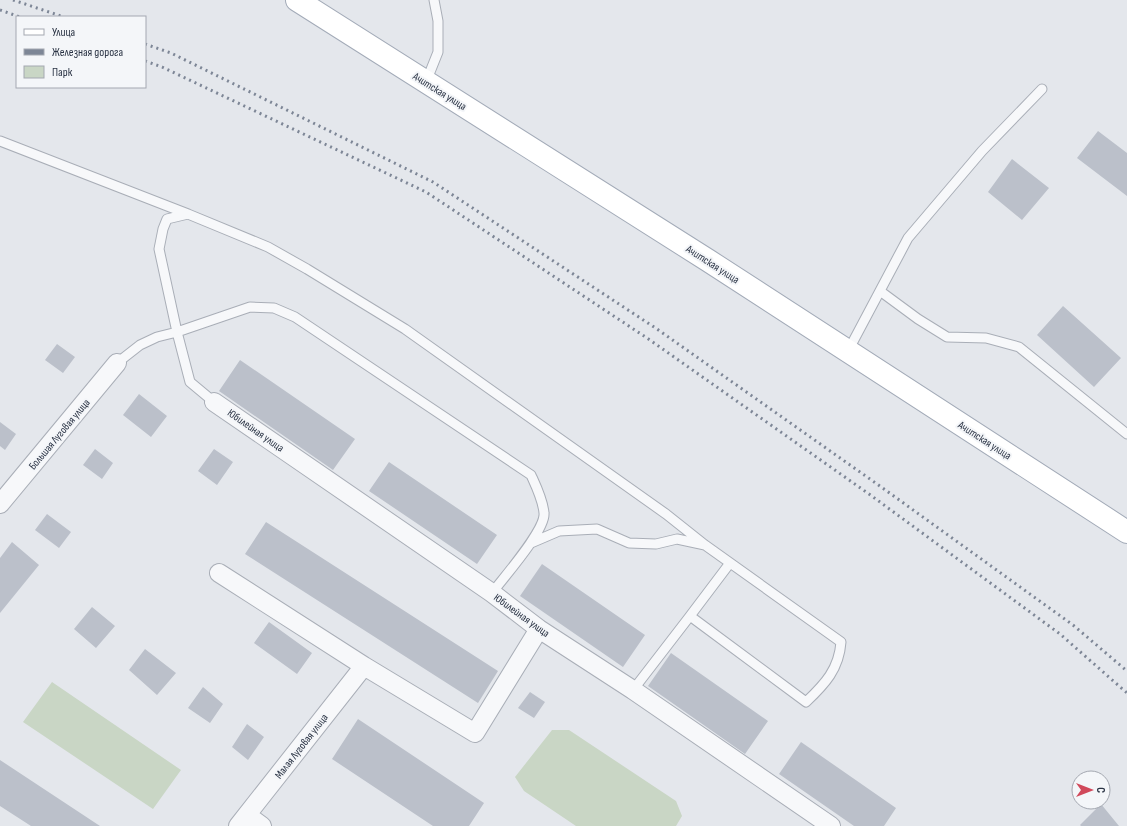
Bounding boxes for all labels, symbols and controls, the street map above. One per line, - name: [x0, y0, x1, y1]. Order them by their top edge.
- legend: [16, 16, 146, 88]
- text: Улица: [52, 25, 76, 40]
- text: Железная дорога: [52, 45, 124, 60]
- text: Парк: [52, 65, 73, 80]
- street label: Ачитская улица: [410, 69, 469, 113]
- street label: Ачитская улица: [683, 242, 742, 286]
- street label: Большая Луговая улица: [26, 396, 93, 472]
- street label: Юбилейная улица: [225, 406, 286, 455]
- street label: Ачитская улица: [955, 418, 1014, 462]
- street label: Юбилейная улица: [491, 591, 552, 640]
- street label: Малая Луговая улица: [272, 711, 331, 781]
- north arrow: [1071, 770, 1111, 810]
- text: С: [1094, 787, 1107, 793]

